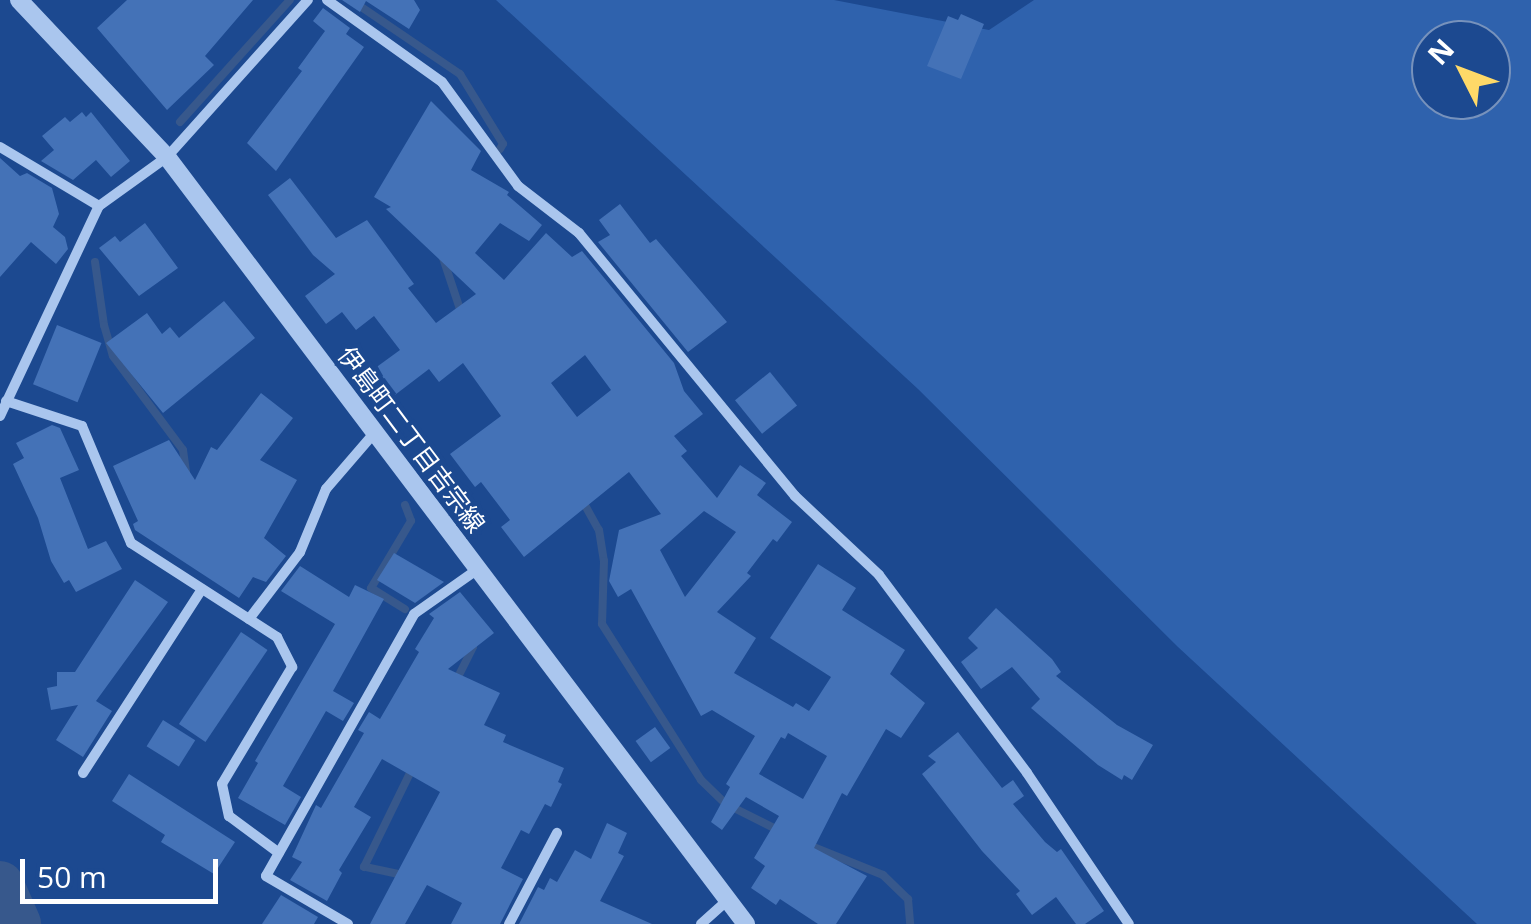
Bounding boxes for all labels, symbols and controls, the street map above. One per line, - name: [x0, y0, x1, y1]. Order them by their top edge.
- north arrow: [1411, 20, 1511, 120]
- text: N: [1418, 30, 1462, 72]
- street label: 伊島町二丁目吉宗線: [332, 340, 492, 538]
- scale bar: [25, 839, 222, 901]
- text: 50 m: [37, 856, 107, 897]

